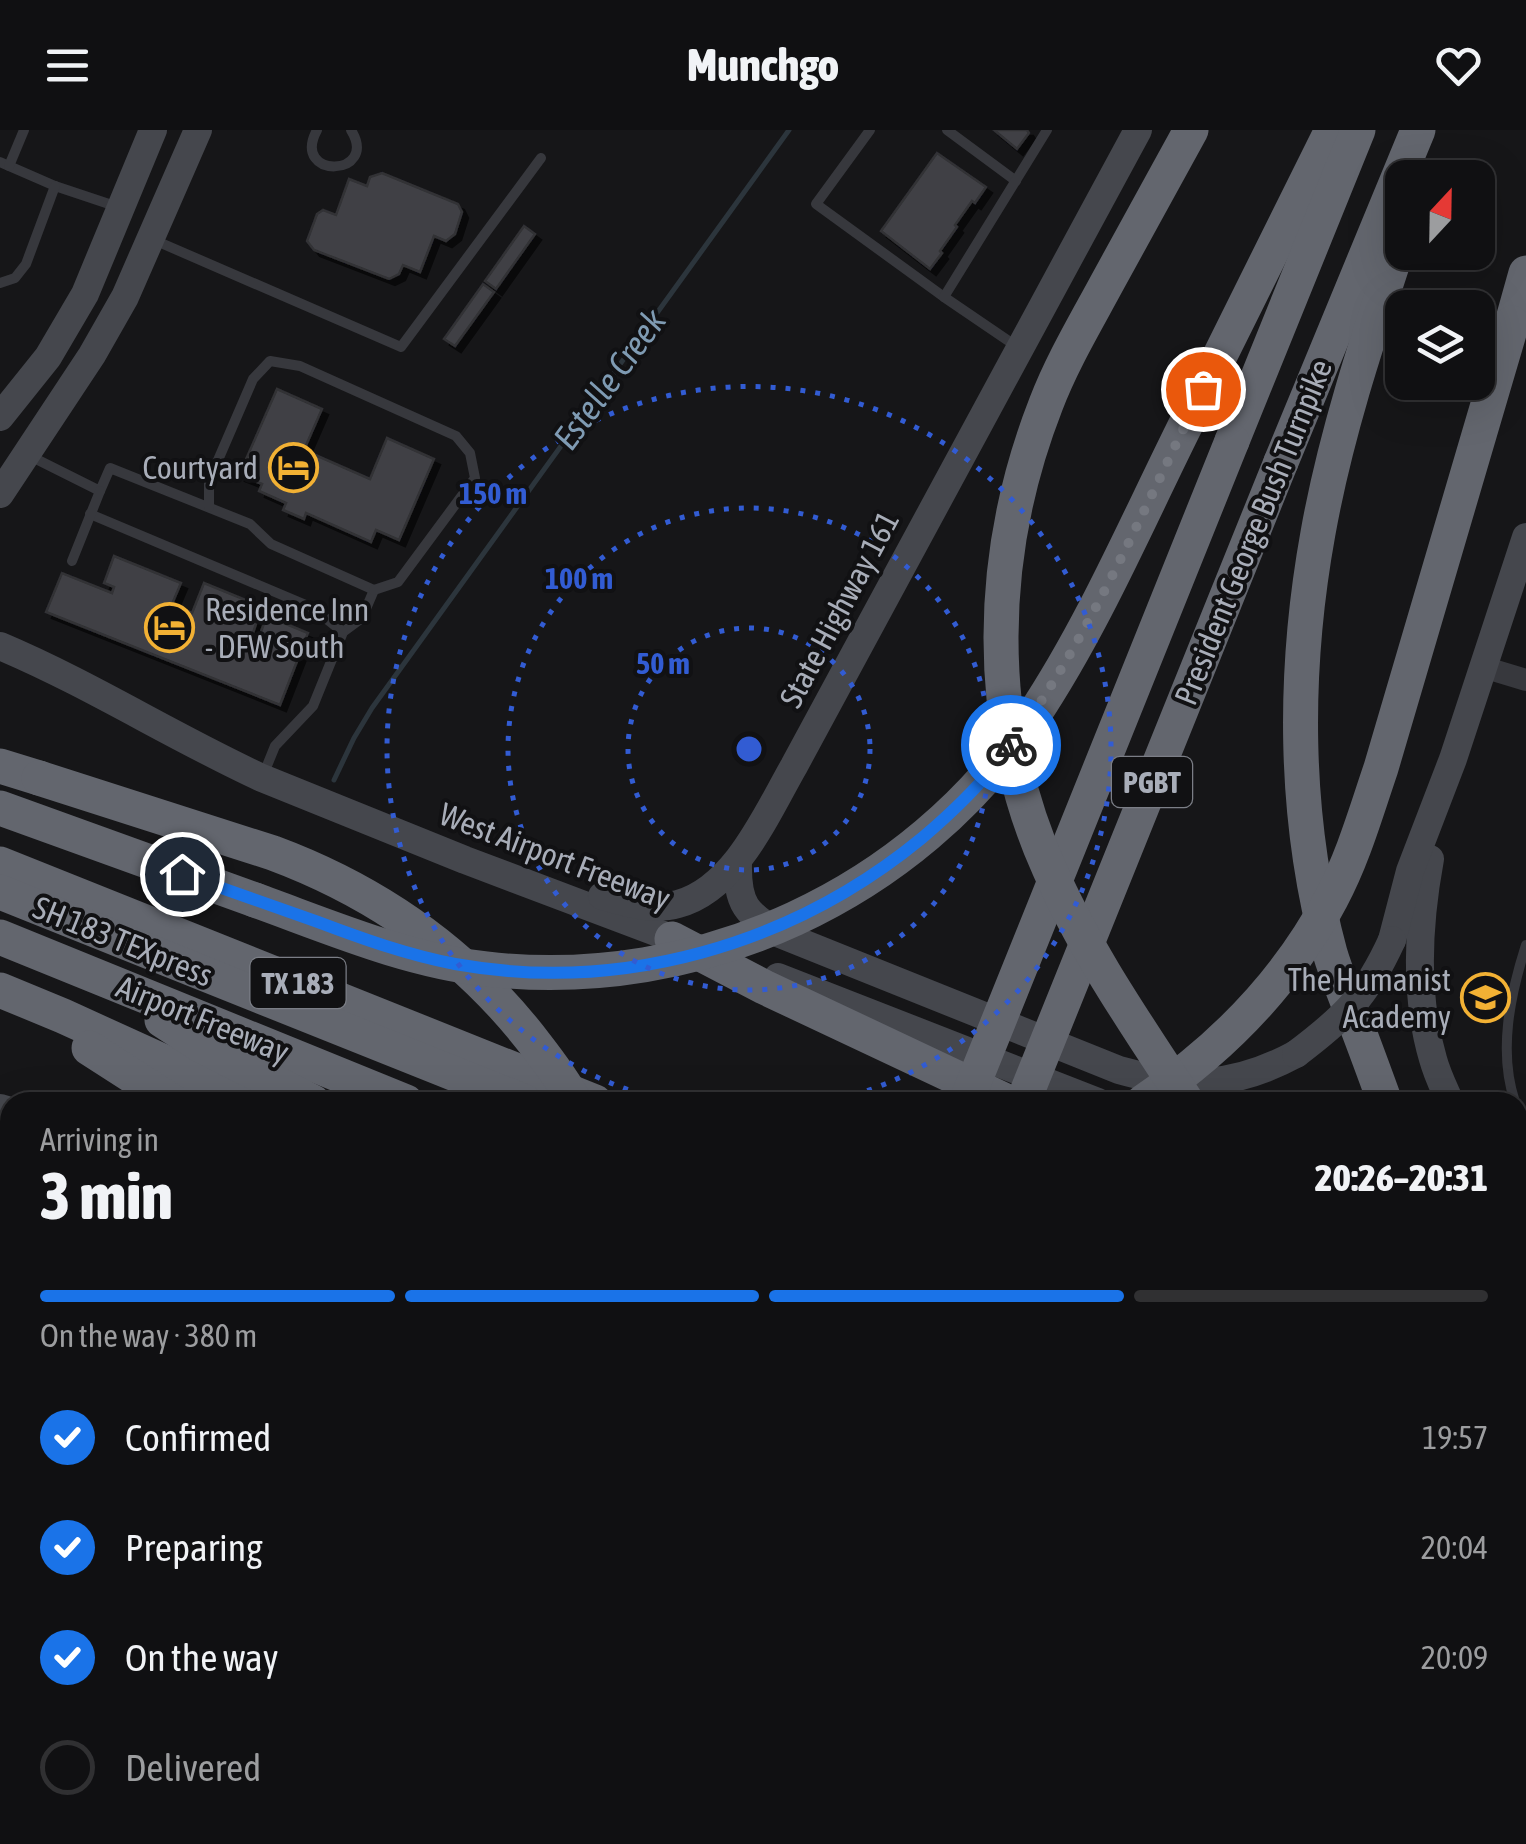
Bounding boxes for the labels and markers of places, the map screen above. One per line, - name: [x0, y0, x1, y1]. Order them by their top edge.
- pin: [1161, 347, 1246, 432]
- hotel icon: Courtyard: [267, 441, 319, 493]
- place label: Courtyard: [142, 449, 258, 486]
- place label: Residence Inn - DFW South: [205, 591, 369, 665]
- hotel icon: Residence Inn - DFW South: [144, 601, 196, 653]
- centre of rings: [731, 731, 767, 767]
- pin: [140, 832, 225, 917]
- place label: The Humanist Academy: [1288, 961, 1451, 1035]
- school or university icon: The Humanist Academy: [1460, 971, 1512, 1023]

